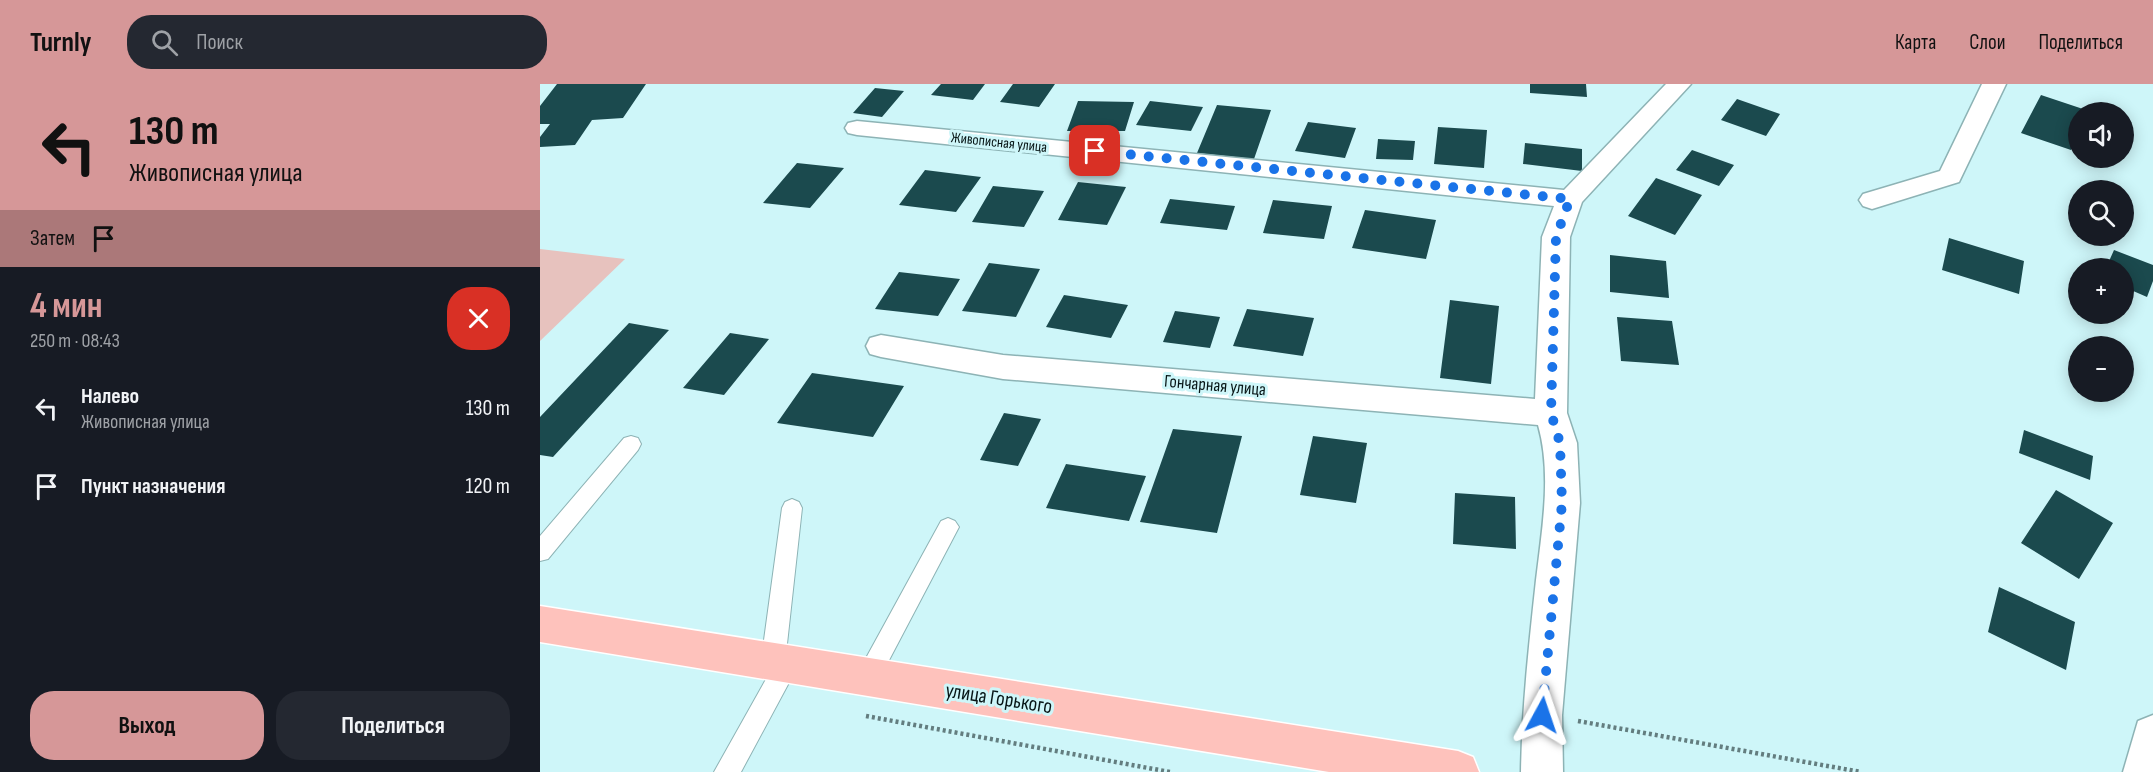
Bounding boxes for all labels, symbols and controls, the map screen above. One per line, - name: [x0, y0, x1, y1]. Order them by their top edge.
- search box: [127, 15, 547, 69]
- text: Turnly: [30, 26, 91, 59]
- icon: search: [148, 26, 181, 59]
- text: Поиск: [196, 29, 243, 56]
- text: Карта: [1895, 30, 1936, 55]
- text: Слои: [1969, 30, 2005, 55]
- text: Поделиться: [2038, 30, 2123, 55]
- map controls: [2068, 102, 2134, 402]
- button: sound: [2068, 102, 2134, 168]
- text: 130 m: [129, 106, 219, 157]
- icon: left: [30, 108, 108, 186]
- pin: [1069, 125, 1120, 176]
- street label: Живописная улица: [950, 128, 1048, 157]
- icon: arrive: [1078, 134, 1111, 167]
- text: Живописная улица: [129, 157, 303, 189]
- button: search: [2068, 180, 2134, 246]
- icon: arrive: [87, 222, 120, 255]
- text: Затем: [30, 225, 75, 252]
- button: +: [2068, 258, 2134, 324]
- text: 4 мин: [30, 285, 102, 328]
- button: close: [447, 287, 510, 350]
- text: 250 m · 08:43: [30, 329, 120, 353]
- button: −: [2068, 336, 2134, 402]
- street label: Гончарная улица: [1163, 371, 1267, 400]
- text: Налево: [81, 383, 139, 410]
- icon: left: [30, 392, 63, 425]
- text: 130 m: [466, 395, 510, 422]
- text: Живописная улица: [81, 410, 210, 434]
- icon: arrive: [30, 470, 63, 503]
- text: Пункт назначения: [81, 473, 225, 500]
- text: 120 m: [466, 473, 510, 500]
- street label: улица Горького: [944, 678, 1054, 719]
- position arrow: [1510, 683, 1574, 747]
- button: Выход: [30, 691, 264, 760]
- button: Поделиться: [276, 691, 510, 760]

